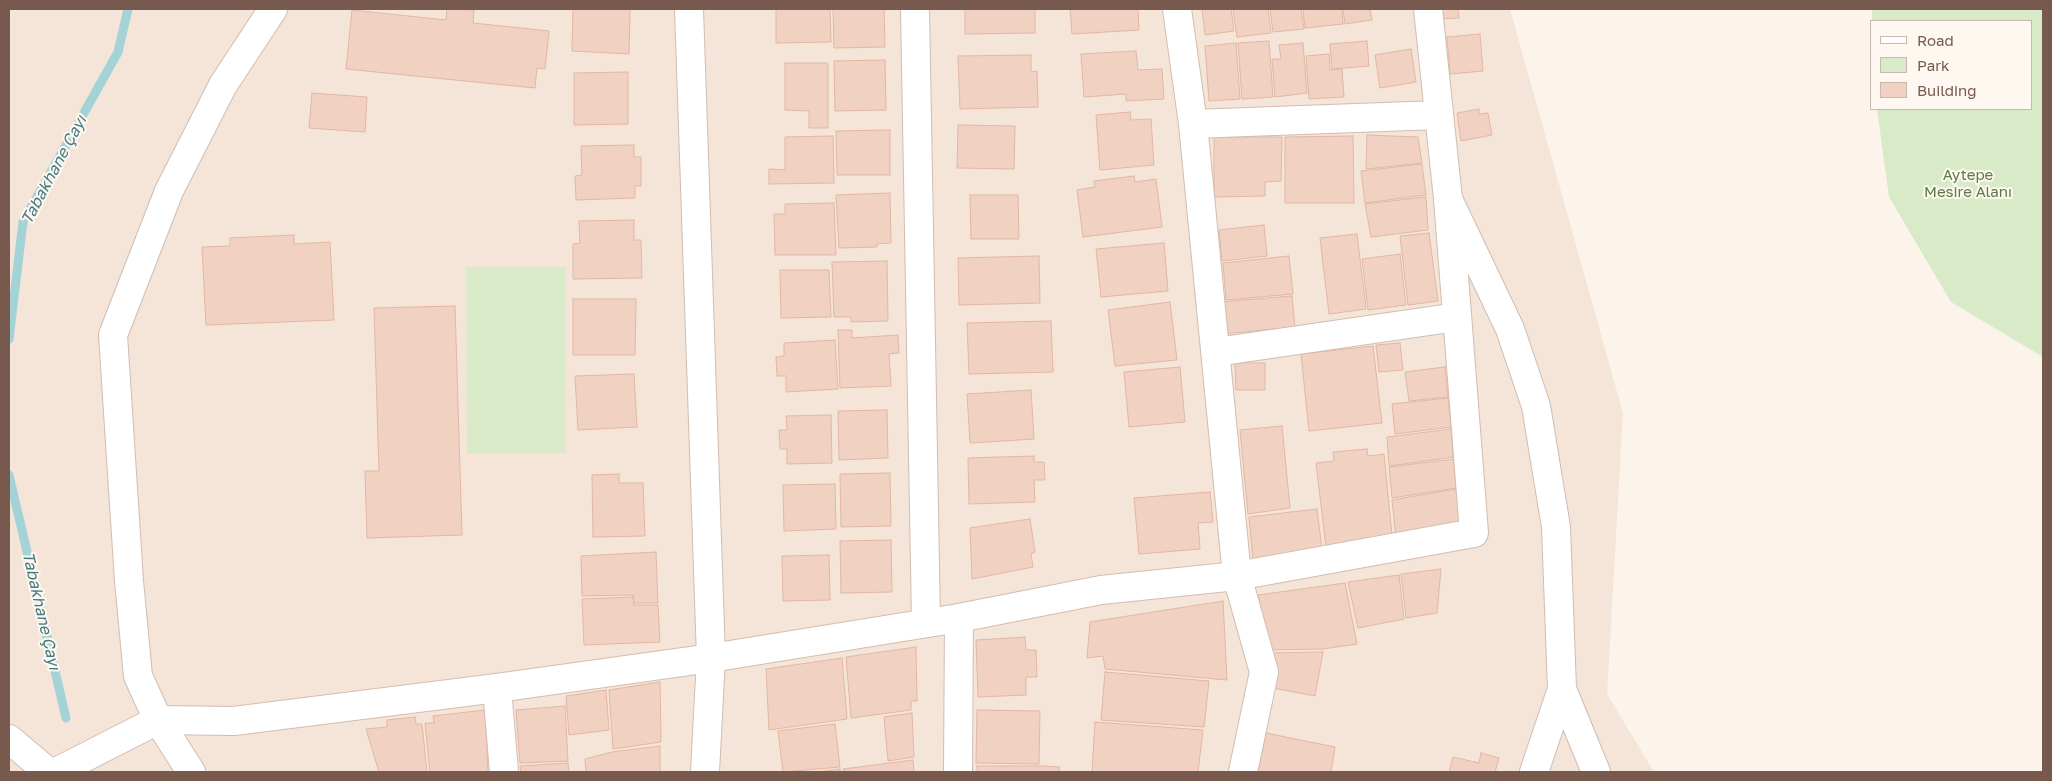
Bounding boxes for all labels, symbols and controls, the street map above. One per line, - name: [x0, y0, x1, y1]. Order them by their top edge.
- legend: [1870, 20, 2032, 110]
- text: Road: [1917, 31, 1954, 49]
- text: Park: [1917, 56, 1949, 74]
- text: Building: [1917, 81, 1977, 99]
- water label: Tabakhane Çayı: [17, 112, 91, 228]
- park label: Aytepe Mesire Alanı: [1924, 166, 2012, 201]
- water label: Tabakhane Çayı: [18, 550, 64, 672]

